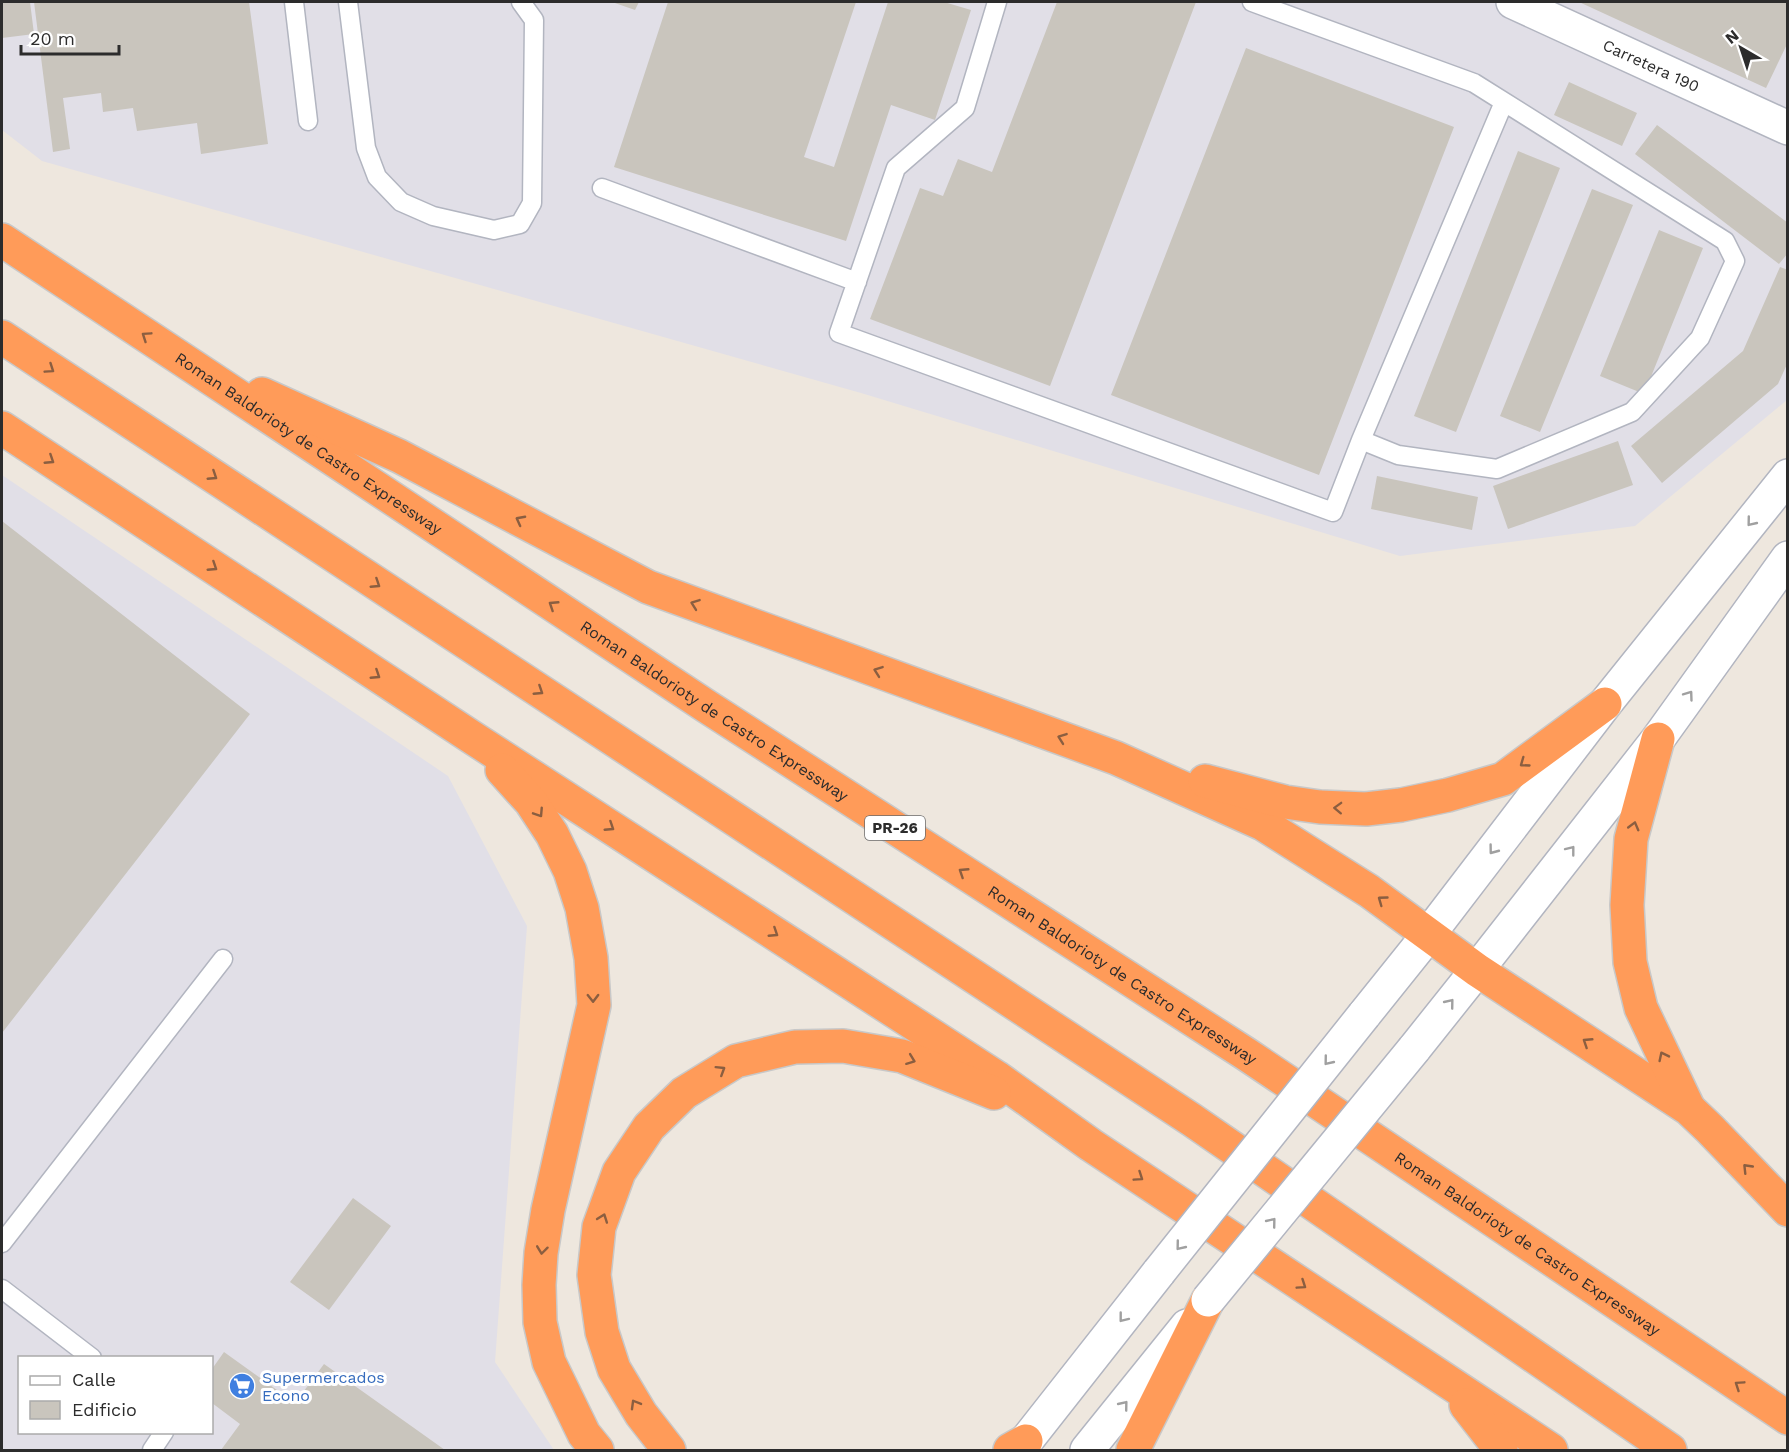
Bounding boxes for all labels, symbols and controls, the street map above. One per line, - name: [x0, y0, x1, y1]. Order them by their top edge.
- scale bar: [21, 18, 118, 56]
- north arrow: [1711, 18, 1771, 78]
- text: N: [1721, 26, 1742, 48]
- text: 20 m: [30, 28, 75, 49]
- street label: Carretera 190: [1600, 35, 1702, 96]
- one-way arrow: [141, 332, 152, 343]
- street label: Roman Baldorioty de Castro Expressway: [172, 348, 447, 539]
- one-way arrow: [43, 362, 54, 373]
- one-way arrow: [44, 453, 55, 464]
- one-way arrow: [207, 469, 217, 481]
- one-way arrow: [515, 515, 526, 527]
- one-way arrow: [1747, 515, 1758, 526]
- one-way arrow: [207, 560, 218, 571]
- one-way arrow: [370, 576, 380, 588]
- one-way arrow: [690, 599, 701, 612]
- one-way arrow: [549, 602, 560, 613]
- street label: Roman Baldorioty de Castro Expressway: [577, 616, 853, 805]
- one-way arrow: [873, 666, 884, 679]
- one-way arrow: [370, 667, 381, 678]
- one-way arrow: [533, 683, 543, 695]
- one-way arrow: [1682, 690, 1693, 701]
- one-way arrow: [1057, 733, 1068, 745]
- one-way arrow: [1520, 756, 1531, 767]
- one-way arrow: [1334, 802, 1343, 814]
- one-way arrow: [531, 807, 542, 818]
- road number: PR-26: [865, 816, 925, 840]
- one-way arrow: [604, 819, 614, 831]
- one-way arrow: [1627, 821, 1640, 831]
- one-way arrow: [1490, 844, 1501, 855]
- one-way arrow: [1563, 846, 1574, 857]
- one-way arrow: [959, 868, 970, 879]
- street label: Roman Baldorioty de Castro Expressway: [985, 881, 1261, 1069]
- one-way arrow: [1377, 896, 1388, 907]
- one-way arrow: [768, 925, 778, 937]
- one-way arrow: [587, 993, 599, 1002]
- one-way arrow: [1443, 999, 1454, 1010]
- one-way arrow: [1583, 1038, 1594, 1049]
- one-way arrow: [905, 1052, 915, 1065]
- one-way arrow: [1659, 1052, 1671, 1063]
- one-way arrow: [1324, 1054, 1335, 1065]
- one-way arrow: [715, 1065, 725, 1077]
- street label: Roman Baldorioty de Castro Expressway: [1391, 1147, 1665, 1340]
- one-way arrow: [1743, 1164, 1754, 1174]
- one-way arrow: [1133, 1170, 1144, 1181]
- one-way arrow: [595, 1213, 608, 1223]
- one-way arrow: [1265, 1218, 1276, 1229]
- one-way arrow: [1176, 1239, 1187, 1250]
- one-way arrow: [536, 1246, 549, 1255]
- one-way arrow: [1295, 1278, 1306, 1289]
- one-way arrow: [1119, 1311, 1130, 1322]
- legend: [18, 1356, 213, 1434]
- place label: Supermercados Econo: [262, 1368, 385, 1405]
- text: Calle: [72, 1369, 116, 1390]
- supermarket icon: Supermercados Econo: [227, 1371, 257, 1401]
- one-way arrow: [1735, 1381, 1746, 1392]
- text: Edificio: [72, 1399, 137, 1420]
- one-way arrow: [630, 1400, 642, 1410]
- one-way arrow: [1116, 1401, 1127, 1412]

